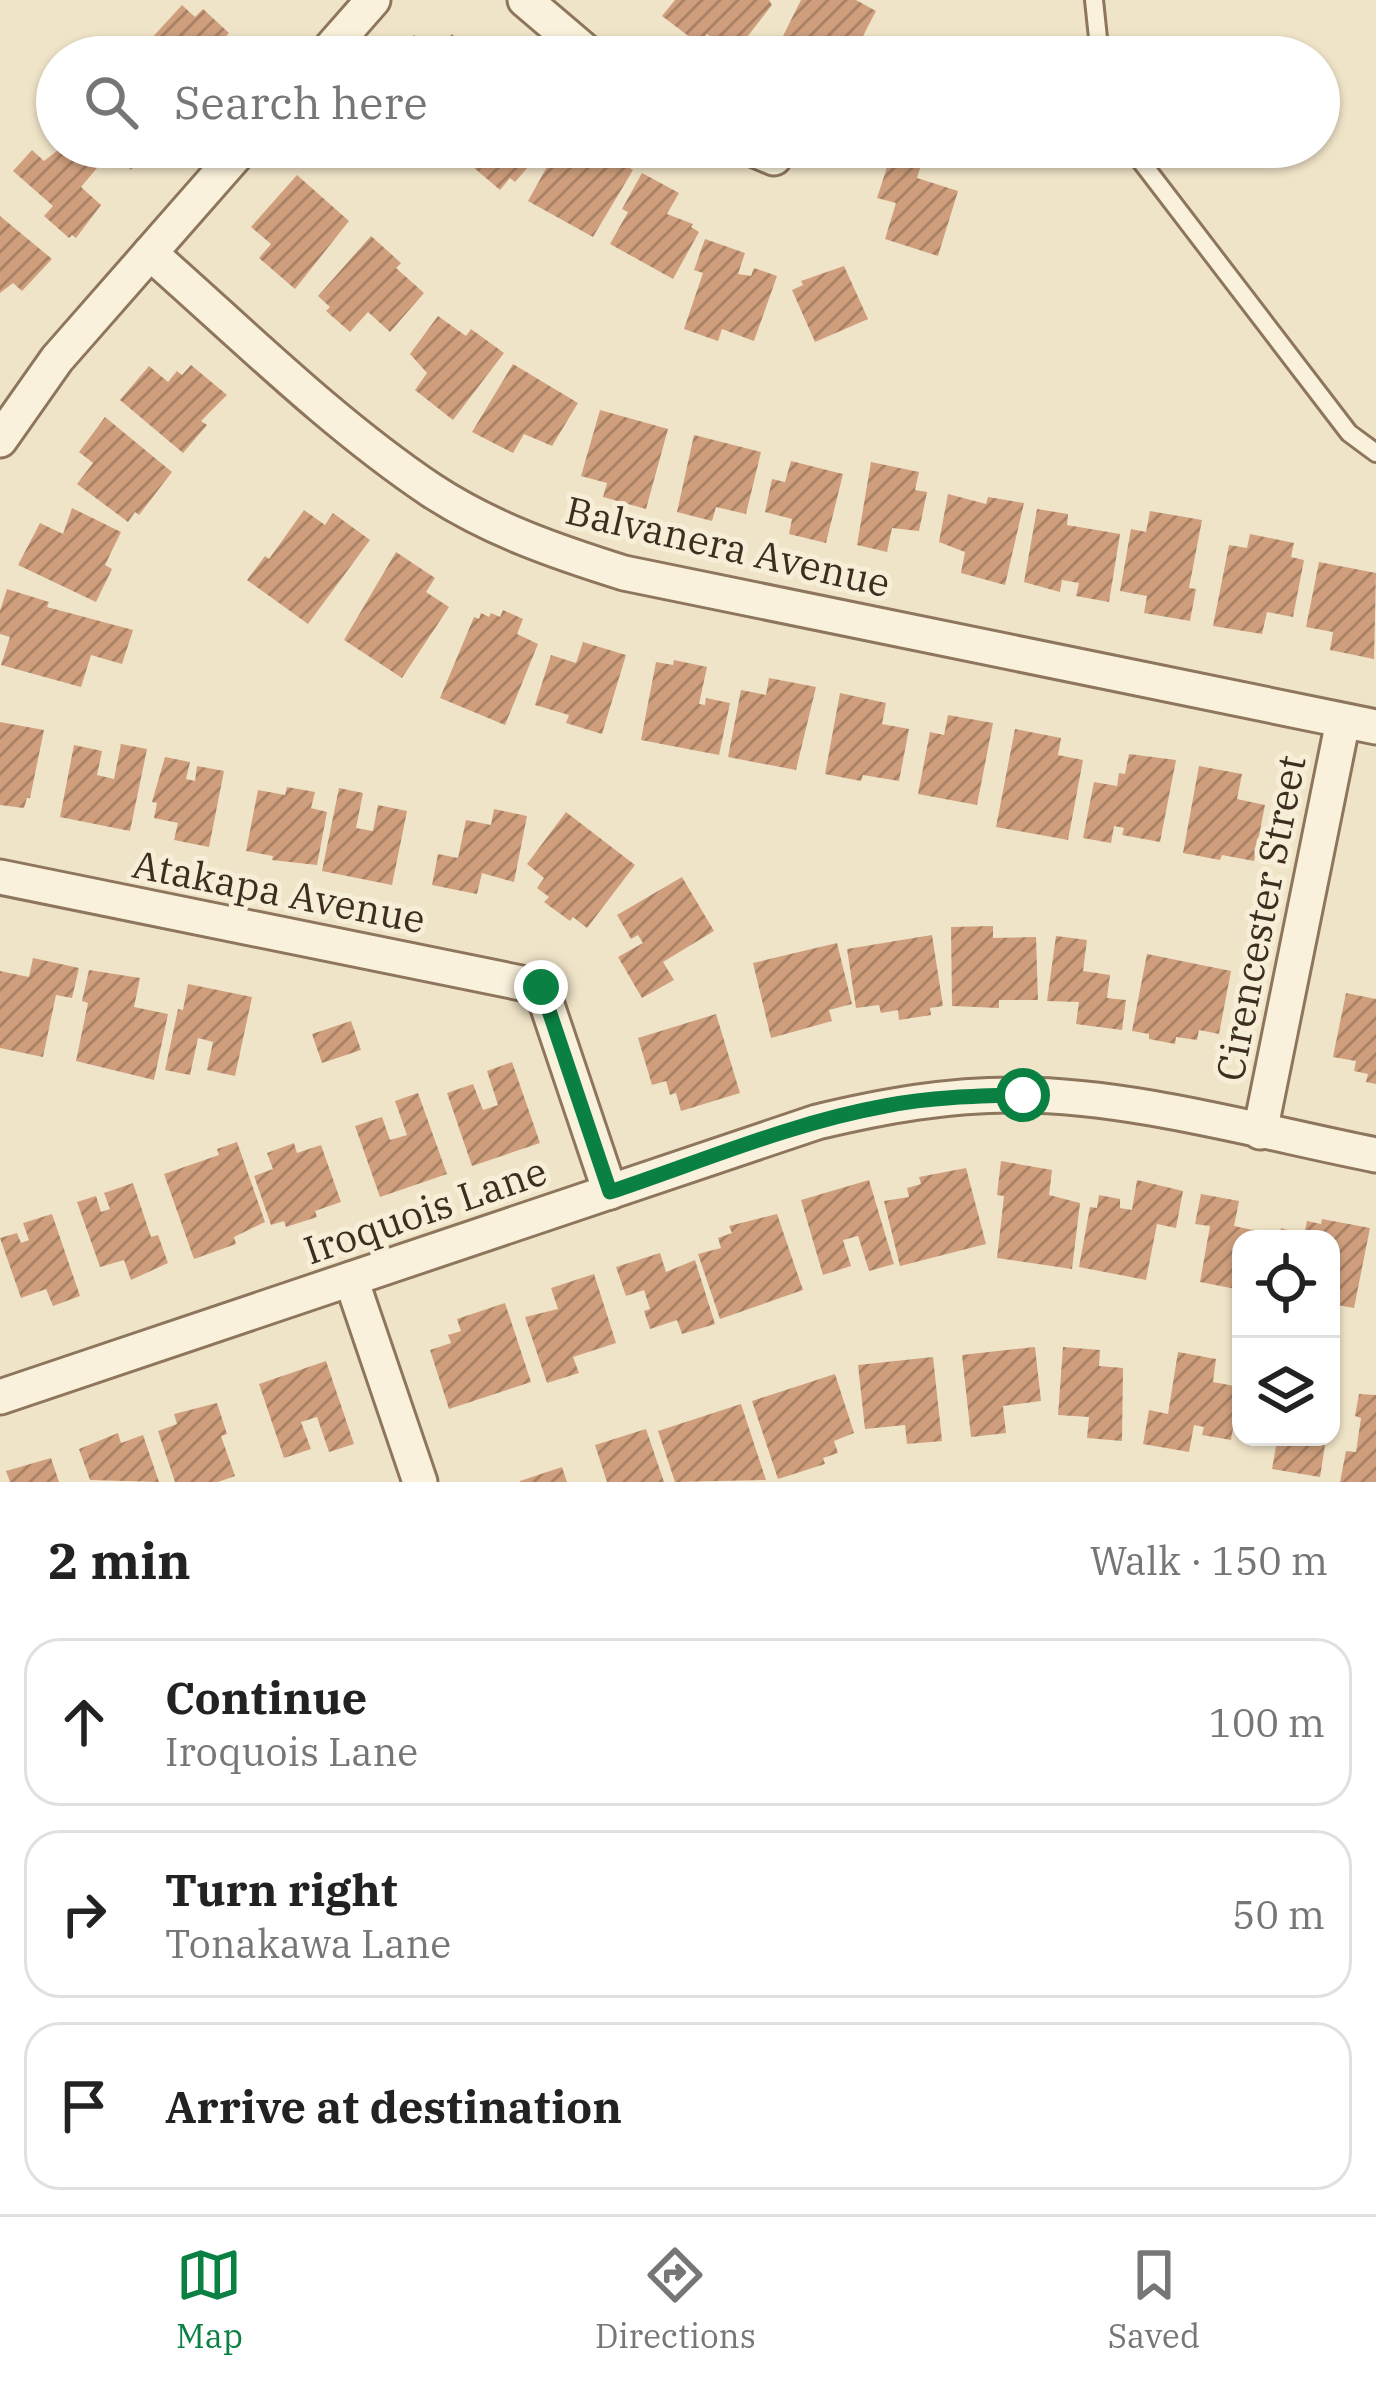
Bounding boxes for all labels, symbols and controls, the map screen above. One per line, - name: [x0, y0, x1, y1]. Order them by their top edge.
- search box: [36, 36, 1340, 168]
- icon: search: [78, 69, 144, 135]
- text: Search here: [174, 73, 428, 131]
- street label: Balvanera Avenue: [561, 484, 895, 608]
- street label: Cirencester Street: [1203, 751, 1317, 1085]
- street label: Atakapa Avenue: [128, 838, 430, 944]
- route end: [514, 960, 568, 1014]
- route start: [996, 1068, 1050, 1122]
- street label: Iroquois Lane: [297, 1145, 553, 1275]
- map controls: [1232, 1230, 1340, 1446]
- button: locate: [1232, 1230, 1340, 1338]
- button: layers: [1232, 1338, 1340, 1446]
- text: 2 min: [48, 1527, 191, 1593]
- text: Walk · 150 m: [1090, 1535, 1328, 1586]
- text: Continue: [165, 1668, 367, 1726]
- icon: ahead: [51, 1689, 117, 1755]
- text: 100 m: [1209, 1697, 1325, 1748]
- text: Iroquois Lane: [165, 1726, 418, 1777]
- text: Turn right: [165, 1860, 397, 1918]
- icon: right: [51, 1881, 117, 1947]
- text: 50 m: [1232, 1889, 1325, 1940]
- text: Tonakawa Lane: [165, 1918, 451, 1969]
- icon: arrive: [51, 2073, 117, 2139]
- text: Arrive at destination: [165, 2077, 622, 2135]
- tab: Map: [176, 2242, 243, 2357]
- tab: Directions: [595, 2242, 756, 2357]
- tab: Saved: [1108, 2242, 1200, 2357]

